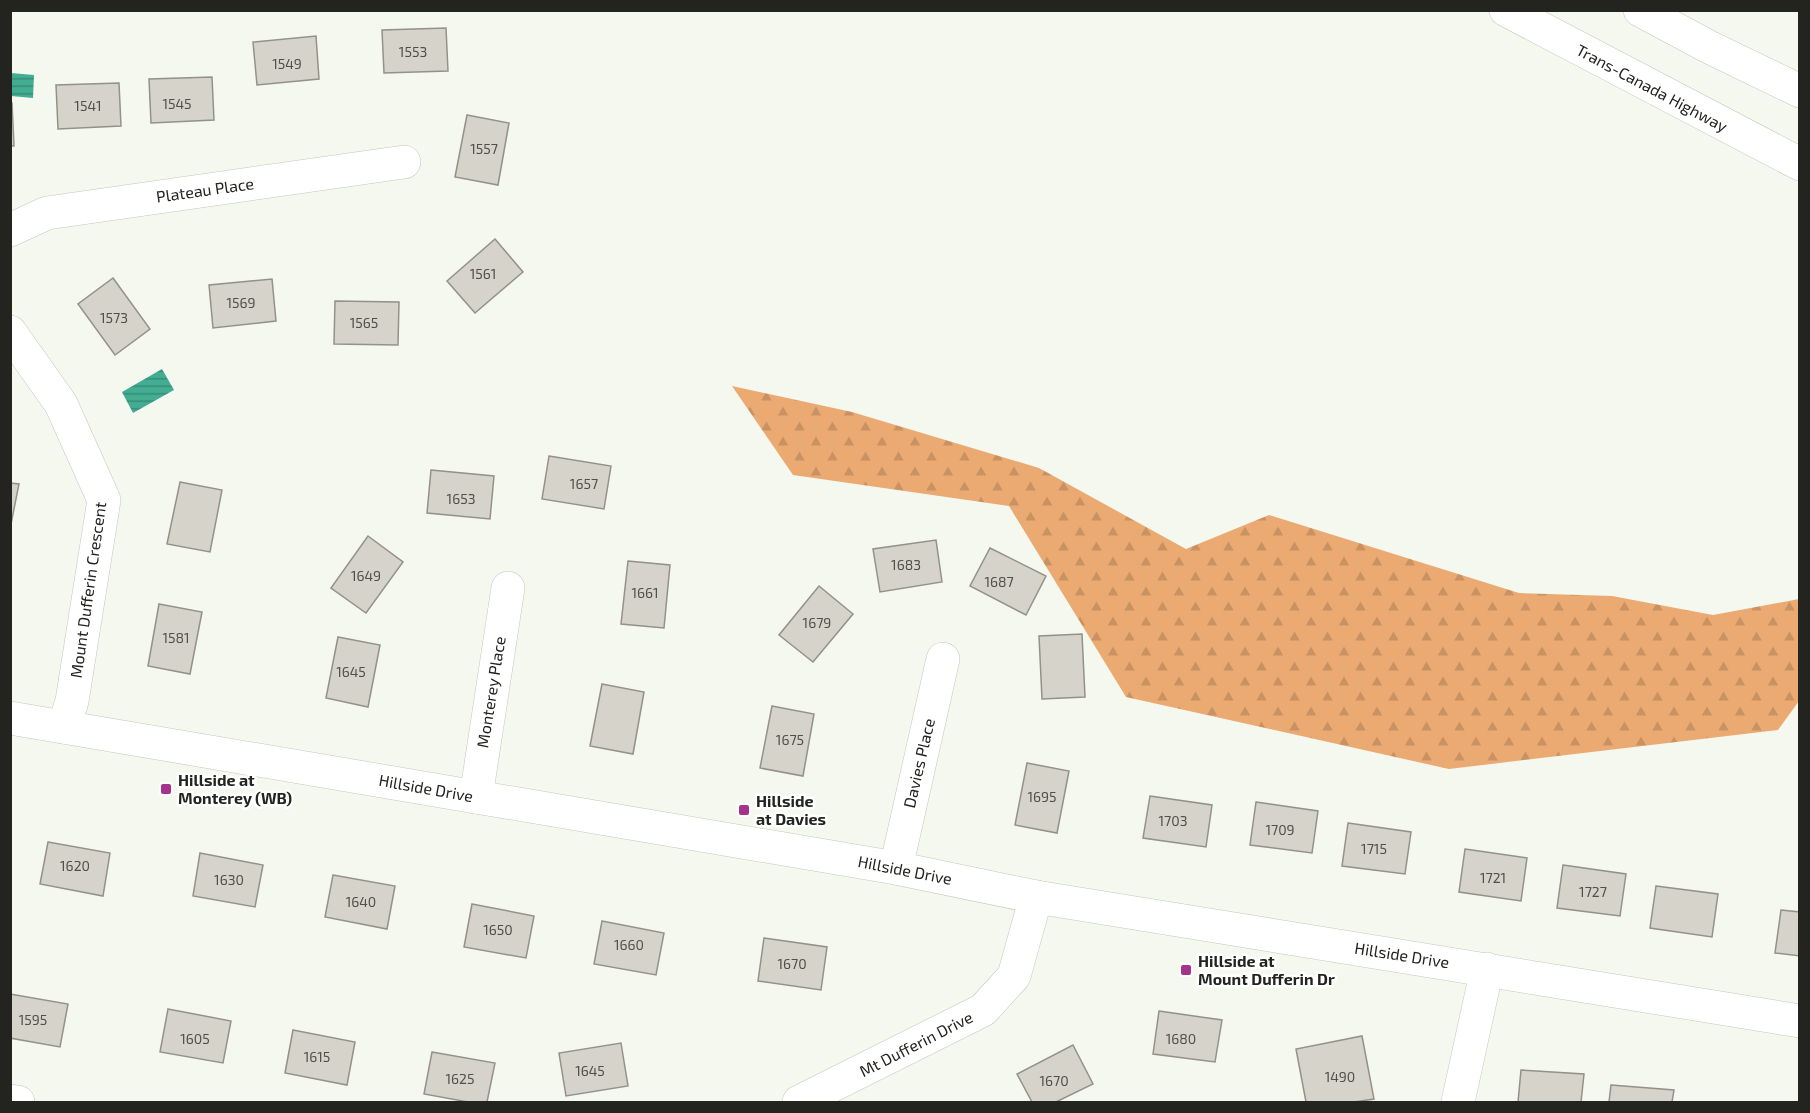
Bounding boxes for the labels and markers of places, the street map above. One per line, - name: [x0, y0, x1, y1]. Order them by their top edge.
- place label: Hillside at Monterey (WB): [178, 770, 292, 808]
- marker: Hillside at Monterey (WB): [159, 782, 173, 796]
- place label: Hillside at Davies: [756, 791, 826, 828]
- marker: Hillside at Davies: [737, 803, 751, 817]
- place label: Hillside at Mount Dufferin Dr: [1198, 951, 1335, 988]
- marker: Hillside at Mount Dufferin Dr: [1179, 963, 1193, 977]

